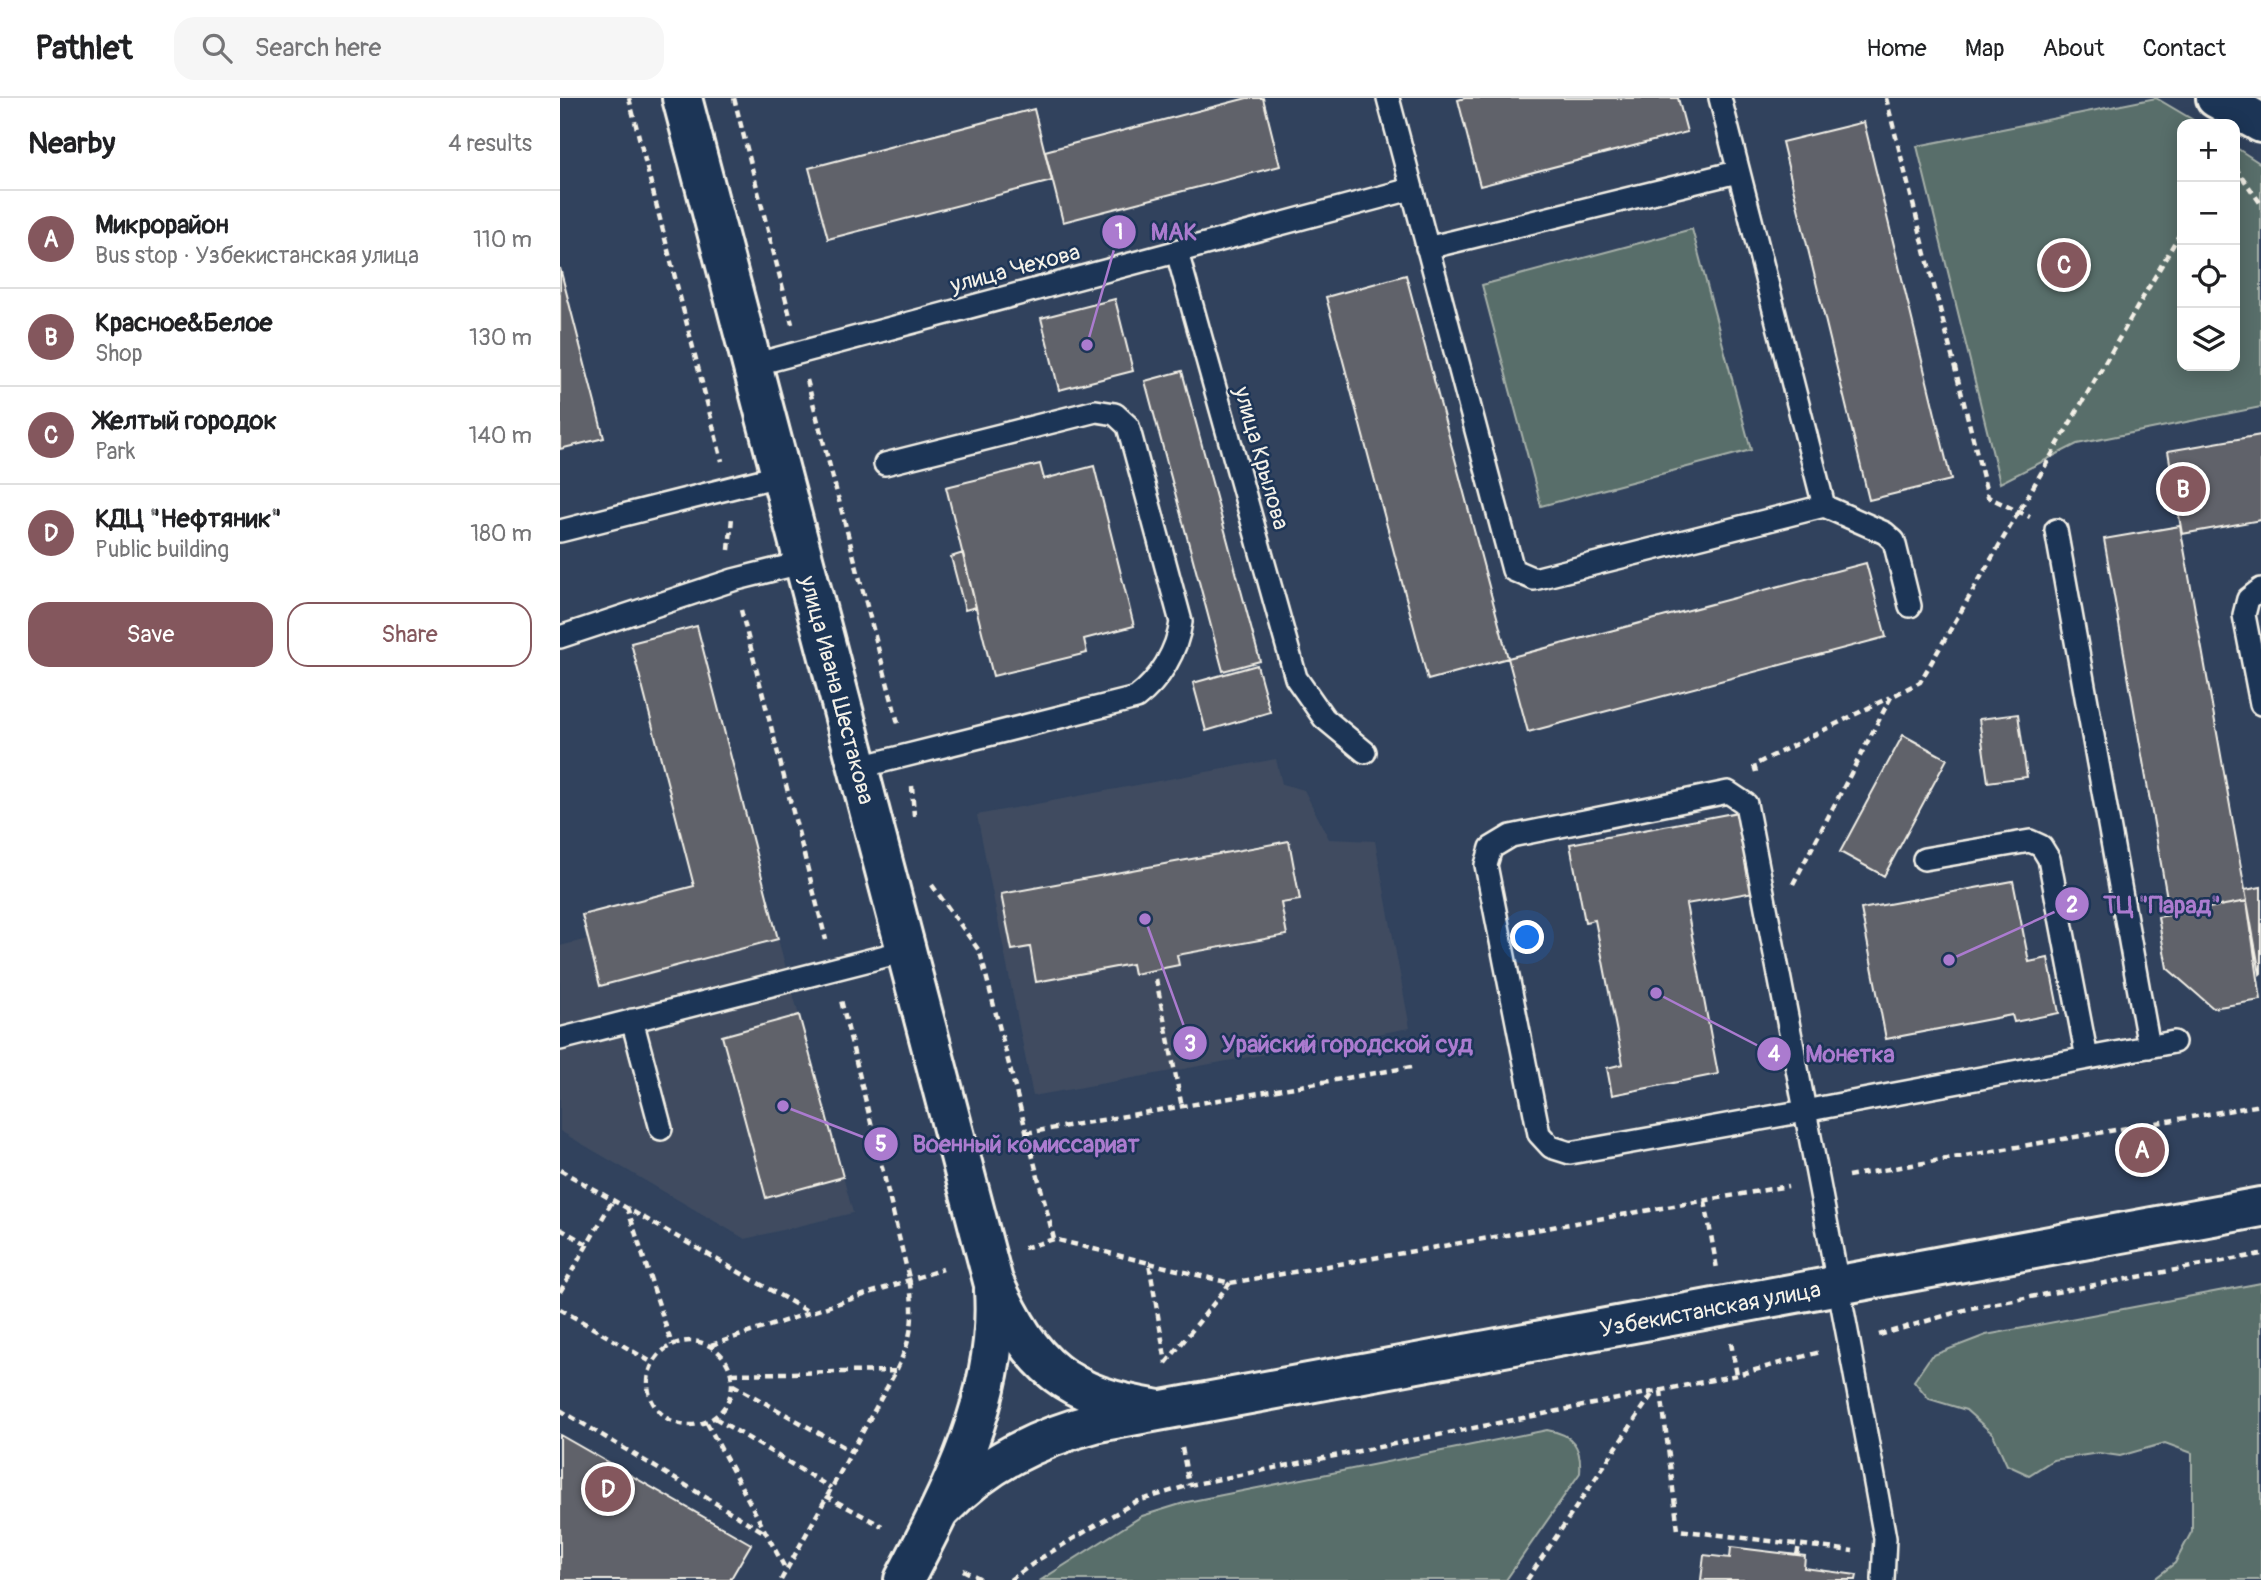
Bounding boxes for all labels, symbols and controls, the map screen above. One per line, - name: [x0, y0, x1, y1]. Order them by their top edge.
- search box: [174, 17, 664, 80]
- text: Pathlet: [35, 28, 132, 69]
- icon: search: [198, 29, 236, 67]
- text: Search here: [254, 32, 381, 64]
- text: Home: [1866, 34, 1927, 63]
- text: Map: [1965, 34, 2005, 63]
- text: About: [2043, 34, 2105, 63]
- text: Contact: [2143, 34, 2226, 63]
- map controls: [2177, 119, 2240, 371]
- button: +: [2177, 119, 2240, 182]
- text: Nearby: [28, 125, 115, 162]
- text: 4 results: [448, 129, 532, 158]
- button: −: [2177, 182, 2240, 245]
- text: Микрорайон: [95, 209, 229, 241]
- callout: МАК: [1102, 209, 1211, 254]
- text: МАК: [1151, 218, 1197, 247]
- text: 1: [1115, 219, 1123, 246]
- text: A: [44, 225, 58, 254]
- text: 110 m: [473, 225, 532, 254]
- street label: улица Чехова: [946, 237, 1083, 300]
- pin: C: [2041, 239, 2087, 291]
- text: Bus stop · Узбекистанская улица: [95, 241, 419, 270]
- button: locate: [2177, 245, 2240, 308]
- text: Красное&Белое: [95, 307, 272, 339]
- button: layers: [2177, 308, 2240, 371]
- text: B: [44, 323, 58, 352]
- text: 130 m: [469, 323, 532, 352]
- text: Shop: [95, 339, 143, 368]
- street label: улица Крылова: [1227, 382, 1296, 533]
- text: Желтый городок: [95, 405, 277, 437]
- text: C: [44, 421, 58, 450]
- text: 140 m: [469, 421, 532, 450]
- text: Park: [95, 437, 135, 466]
- pin: B: [2160, 463, 2206, 515]
- text: КДЦ "Нефтяник": [95, 503, 282, 535]
- text: D: [44, 519, 58, 548]
- text: 180 m: [470, 519, 532, 548]
- text: Public building: [95, 535, 229, 564]
- street label: улица Ивана Шестакова: [793, 572, 881, 807]
- button: Save: [28, 602, 273, 667]
- button: Share: [287, 602, 532, 667]
- callout: ТЦ "Парад": [2054, 882, 2235, 927]
- text: ТЦ "Парад": [2102, 891, 2221, 920]
- text: 2: [2066, 892, 2078, 919]
- your location: [1510, 920, 1544, 954]
- callout: Урайский городской суд: [1172, 1021, 1486, 1066]
- text: Урайский городской суд: [1221, 1030, 1473, 1059]
- text: 3: [1184, 1031, 1196, 1058]
- callout: Монетка: [1756, 1031, 1909, 1076]
- text: Монетка: [1805, 1040, 1895, 1069]
- text: 4: [1768, 1041, 1781, 1068]
- callout: Военный комиссариат: [864, 1122, 1154, 1167]
- pin: A: [2119, 1124, 2165, 1176]
- text: Военный комиссариат: [913, 1130, 1140, 1159]
- text: 5: [875, 1131, 887, 1158]
- street label: Узбекистанская улица: [1598, 1275, 1823, 1344]
- pin: D: [585, 1463, 631, 1515]

